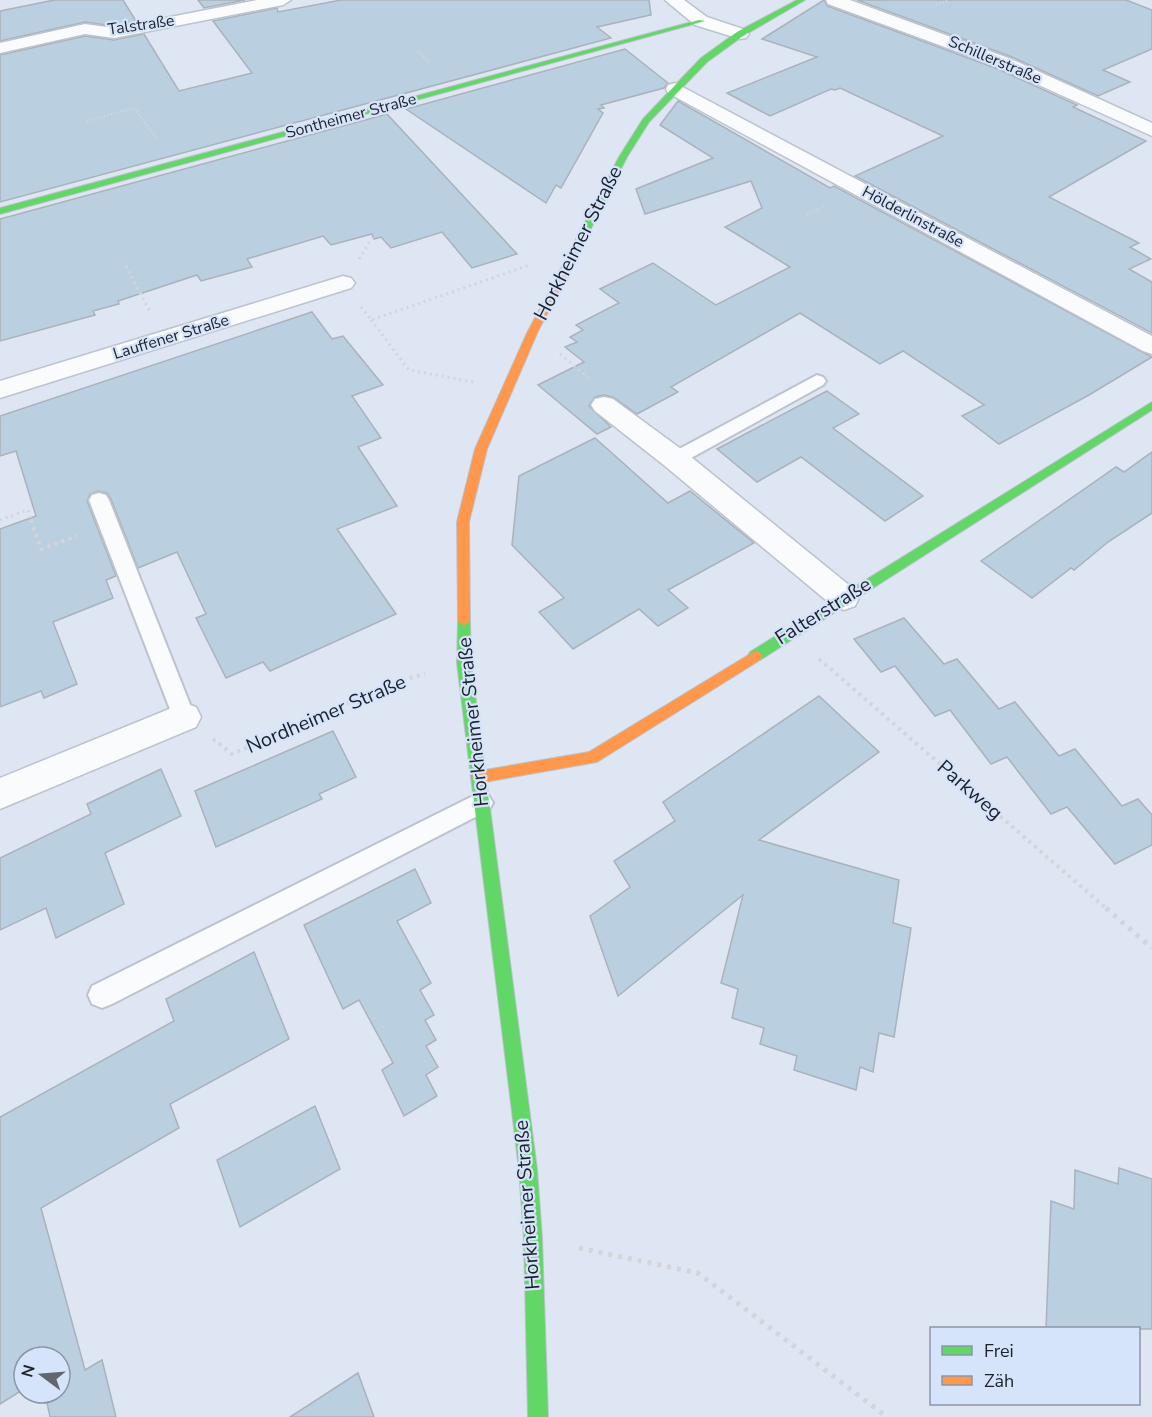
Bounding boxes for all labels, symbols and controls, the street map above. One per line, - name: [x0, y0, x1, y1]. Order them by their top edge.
- street label: Talstraße: [106, 9, 176, 41]
- street label: Schillerstraße: [945, 30, 1045, 90]
- street label: Sontheimer Straße: [283, 88, 419, 144]
- street label: Horkheimer Straße: [527, 161, 629, 325]
- street label: Hölderlinstraße: [858, 181, 968, 253]
- street label: Lauffener Straße: [110, 309, 232, 365]
- street label: Falterstraße: [770, 571, 876, 651]
- street label: Horkheimer Straße: [451, 636, 495, 808]
- street label: Nordheimer Straße: [242, 668, 410, 760]
- street label: Parkweg: [931, 754, 1009, 826]
- street label: Horkheimer Straße: [508, 1119, 546, 1291]
- legend: [930, 1327, 1140, 1405]
- text: Frei: [984, 1339, 1014, 1363]
- north arrow: [12, 1345, 72, 1405]
- text: N: [16, 1362, 41, 1380]
- text: Zäh: [984, 1369, 1014, 1393]

